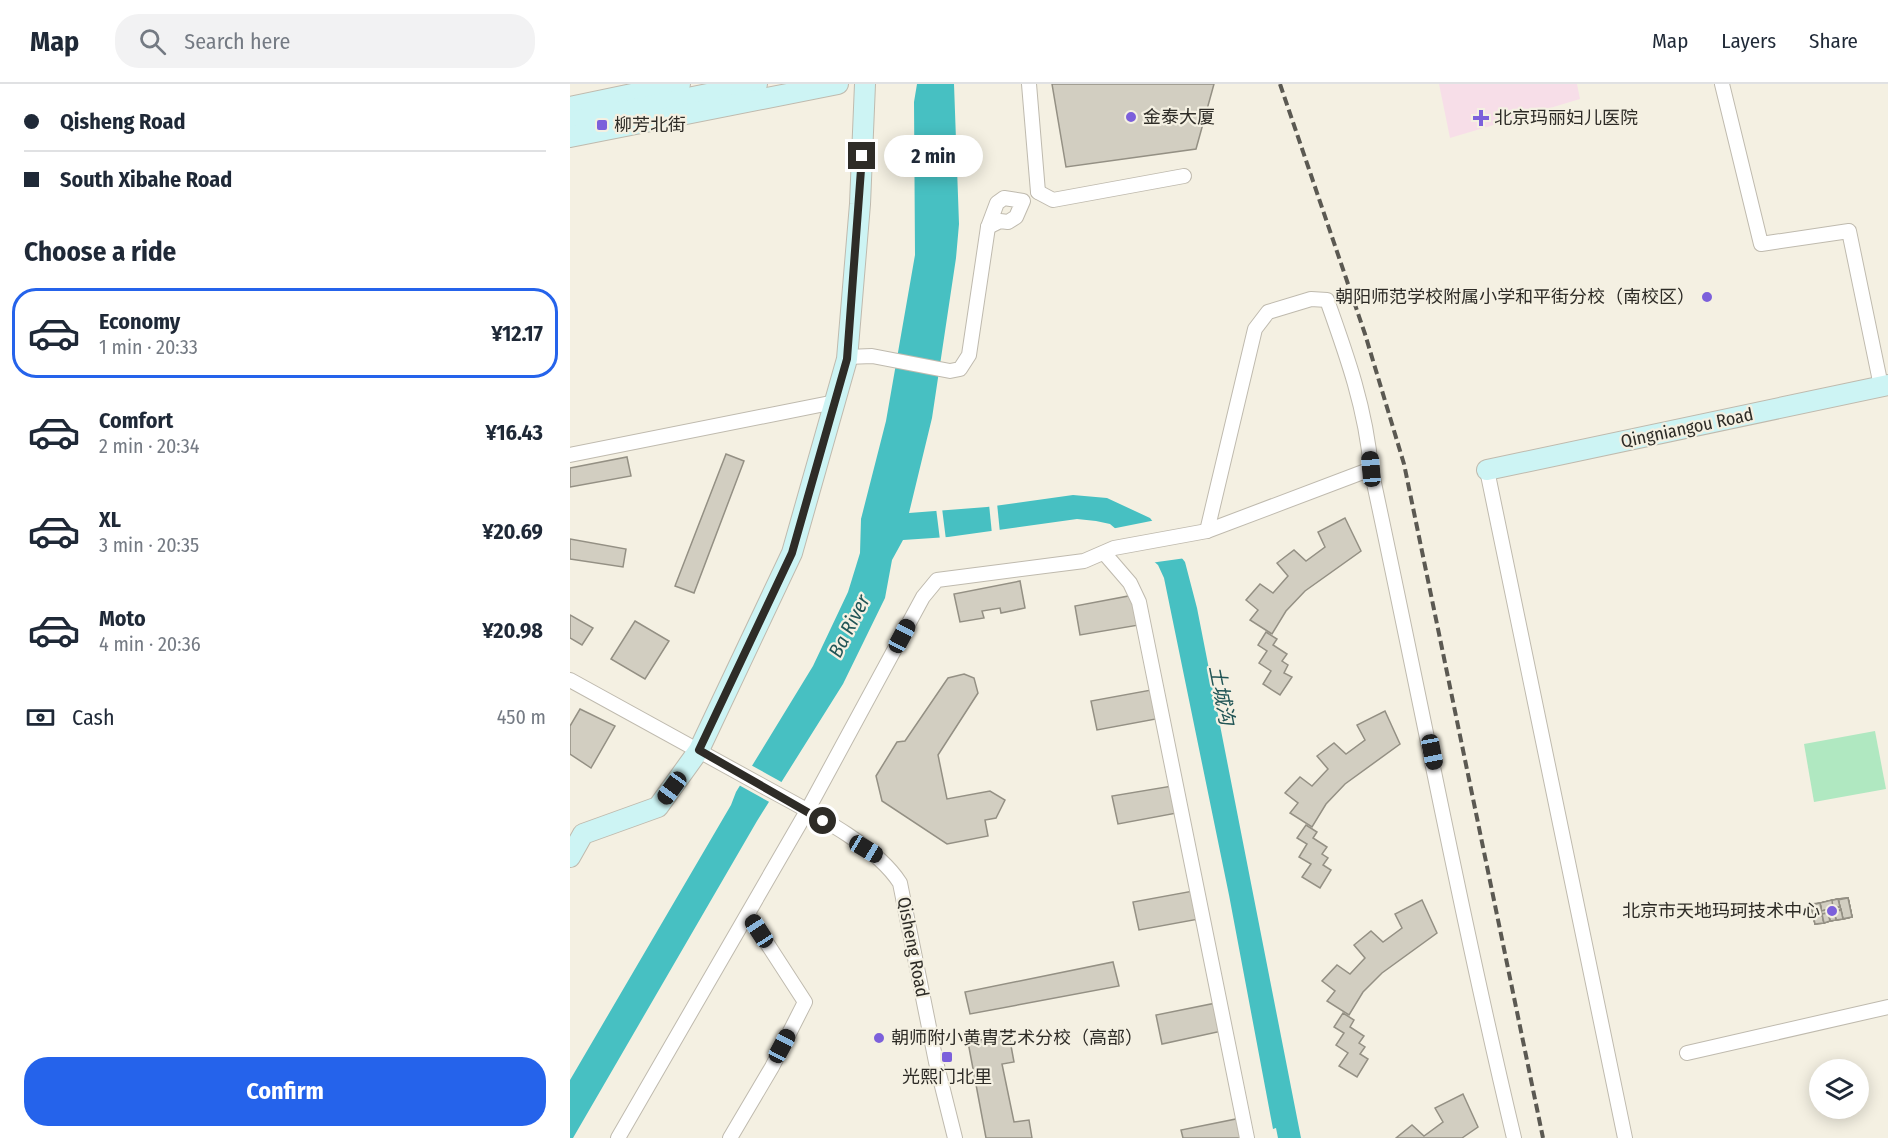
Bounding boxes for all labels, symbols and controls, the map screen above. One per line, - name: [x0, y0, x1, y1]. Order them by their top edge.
- search box: [115, 14, 535, 68]
- text: Map: [30, 25, 79, 58]
- icon: search: [136, 25, 169, 58]
- text: Search here: [184, 28, 290, 55]
- text: Map: [1652, 28, 1688, 54]
- text: Layers: [1721, 28, 1776, 54]
- text: Share: [1809, 28, 1858, 54]
- place label: 金泰大厦: [1143, 106, 1215, 128]
- place label: 北京玛丽妇儿医院: [1494, 107, 1638, 129]
- text: Qisheng Road: [60, 108, 185, 135]
- marker: 北京玛丽妇儿医院: [1472, 109, 1490, 127]
- marker: 金泰大厦: [1124, 110, 1138, 124]
- place label: 柳芳北街: [614, 114, 686, 136]
- marker: 柳芳北街: [595, 118, 609, 132]
- callout: 2 min: [883, 135, 982, 177]
- route end: [848, 142, 875, 169]
- text: 2 min: [911, 144, 956, 168]
- text: South Xibahe Road: [60, 166, 232, 193]
- text: Choose a ride: [24, 236, 176, 268]
- place label: 朝阳师范学校附属小学和平街分校（南校区）: [1335, 286, 1695, 308]
- marker: 朝阳师范学校附属小学和平街分校（南校区）: [1700, 290, 1714, 304]
- icon: car: [27, 306, 81, 360]
- text: Economy: [99, 308, 180, 335]
- text: ¥12.17: [491, 320, 543, 347]
- text: 1 min · 20:33: [99, 335, 198, 359]
- street label: Qingniangou Road: [1619, 403, 1755, 453]
- icon: car: [27, 405, 81, 459]
- text: Comfort: [99, 407, 173, 434]
- text: ¥16.43: [485, 419, 543, 446]
- text: 2 min · 20:34: [99, 434, 199, 458]
- car: [1360, 450, 1382, 488]
- icon: car: [27, 504, 81, 558]
- text: XL: [99, 506, 121, 533]
- text: ¥20.69: [482, 518, 543, 545]
- text: 3 min · 20:35: [99, 533, 199, 557]
- water label: Ba River: [823, 590, 875, 661]
- icon: car: [27, 603, 81, 657]
- text: Moto: [99, 605, 146, 632]
- car: [886, 616, 918, 656]
- text: ¥20.98: [482, 617, 543, 644]
- text: 4 min · 20:36: [99, 632, 201, 656]
- water label: 土城沟: [1204, 663, 1240, 729]
- icon: cash: [24, 701, 57, 734]
- text: Cash: [72, 704, 115, 731]
- text: 450 m: [497, 705, 546, 729]
- car: [1420, 733, 1444, 771]
- car: [654, 768, 690, 808]
- route start: [809, 807, 836, 834]
- car: [846, 832, 886, 866]
- street label: Qisheng Road: [893, 895, 933, 999]
- place label: 北京市天地玛珂技术中心: [1622, 900, 1820, 922]
- marker: 北京市天地玛珂技术中心: [1825, 904, 1839, 918]
- car: [742, 911, 776, 951]
- car: [766, 1026, 798, 1066]
- place label: 朝师附小黄胄艺术分校（高部）: [891, 1027, 1143, 1049]
- marker: 朝师附小黄胄艺术分校（高部）: [872, 1031, 886, 1045]
- marker: 光熙门北里: [940, 1050, 954, 1064]
- button: Confirm: [24, 1057, 546, 1126]
- map controls: [1809, 1059, 1869, 1119]
- button: layers: [1809, 1059, 1869, 1119]
- place label: 光熙门北里: [902, 1066, 992, 1088]

